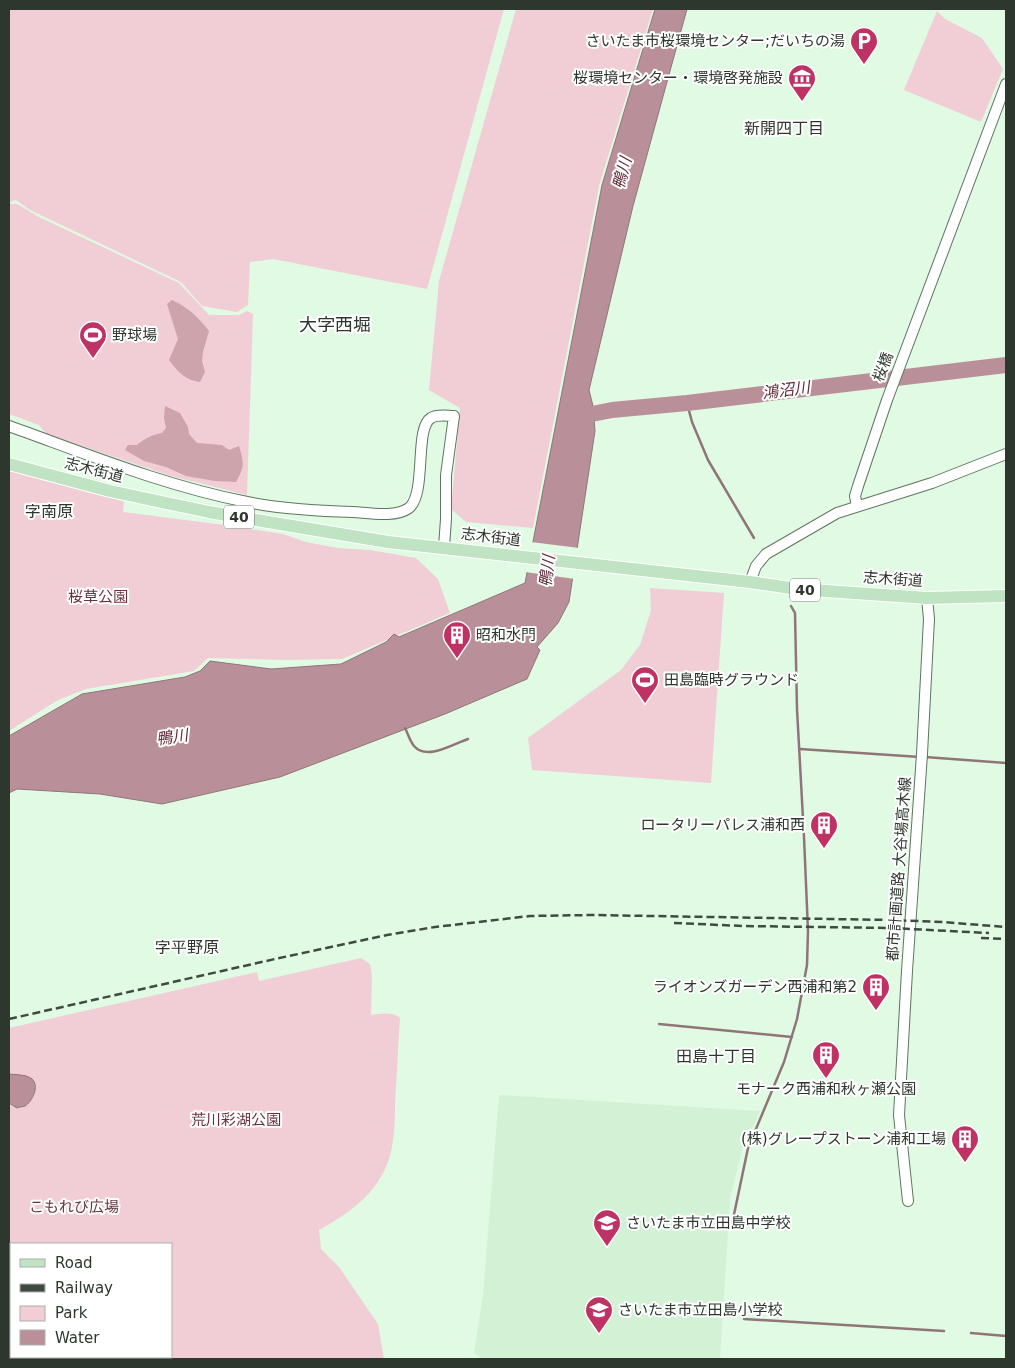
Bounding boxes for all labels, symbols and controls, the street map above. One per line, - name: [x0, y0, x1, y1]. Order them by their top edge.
- parking icon: さいたま市桜環境センター;だいちの湯: [849, 26, 879, 65]
- place label: さいたま市桜環境センター;だいちの湯: [585, 32, 845, 50]
- museum icon: 桜環境センター・環境啓発施設: [787, 63, 817, 102]
- place label: 桜環境センター・環境啓発施設: [573, 69, 783, 87]
- district label: 新開四丁目: [744, 119, 824, 138]
- water label: 鴨川: [609, 153, 636, 191]
- district label: 大字西堀: [299, 314, 371, 335]
- sports icon: 野球場: [78, 320, 108, 359]
- place label: 野球場: [112, 326, 157, 344]
- street label: 桜橋: [869, 350, 897, 384]
- water label: 鴻沼川: [761, 377, 813, 402]
- street label: 志木街道: [63, 454, 125, 486]
- district label: 字南原: [25, 502, 73, 521]
- road number: 40: [224, 506, 254, 528]
- street label: 志木街道: [460, 524, 522, 550]
- water label: 鴨川: [536, 552, 559, 588]
- street label: 志木街道: [862, 568, 924, 590]
- road number: 40: [790, 578, 820, 602]
- park label: 桜草公園: [68, 588, 128, 606]
- building icon: 昭和水門: [442, 620, 472, 659]
- place label: 昭和水門: [476, 626, 536, 644]
- sports icon: 田島臨時グラウンド: [630, 665, 660, 704]
- place label: 田島臨時グラウンド: [664, 671, 799, 689]
- water label: 鴨川: [155, 725, 191, 749]
- street label: 都市計画道路 大谷場高木線: [884, 776, 914, 962]
- building icon: ロータリーパレス浦和西: [809, 810, 839, 849]
- place label: ロータリーパレス浦和西: [640, 816, 805, 834]
- district label: 字平野原: [155, 938, 219, 957]
- building icon: ライオンズガーデン西浦和第2: [861, 972, 891, 1011]
- place label: ライオンズガーデン西浦和第2: [653, 978, 857, 996]
- building icon: モナーク西浦和秋ヶ瀬公園: [811, 1040, 841, 1079]
- district label: 田島十丁目: [676, 1047, 756, 1066]
- place label: モナーク西浦和秋ヶ瀬公園: [736, 1080, 916, 1098]
- park label: 荒川彩湖公園: [191, 1111, 281, 1129]
- building icon: (株)グレープストーン浦和工場: [950, 1124, 980, 1163]
- place label: (株)グレープストーン浦和工場: [741, 1130, 946, 1148]
- park label: こもれび広場: [29, 1198, 119, 1216]
- school or university icon: さいたま市立田島中学校: [592, 1208, 622, 1247]
- place label: さいたま市立田島中学校: [626, 1214, 791, 1232]
- legend: [10, 1243, 172, 1358]
- text: Road: [55, 1254, 93, 1272]
- text: Railway: [55, 1279, 113, 1297]
- school or university icon: さいたま市立田島小学校: [584, 1295, 614, 1334]
- place label: さいたま市立田島小学校: [618, 1301, 783, 1319]
- text: Park: [55, 1304, 88, 1322]
- text: Water: [55, 1329, 100, 1347]

